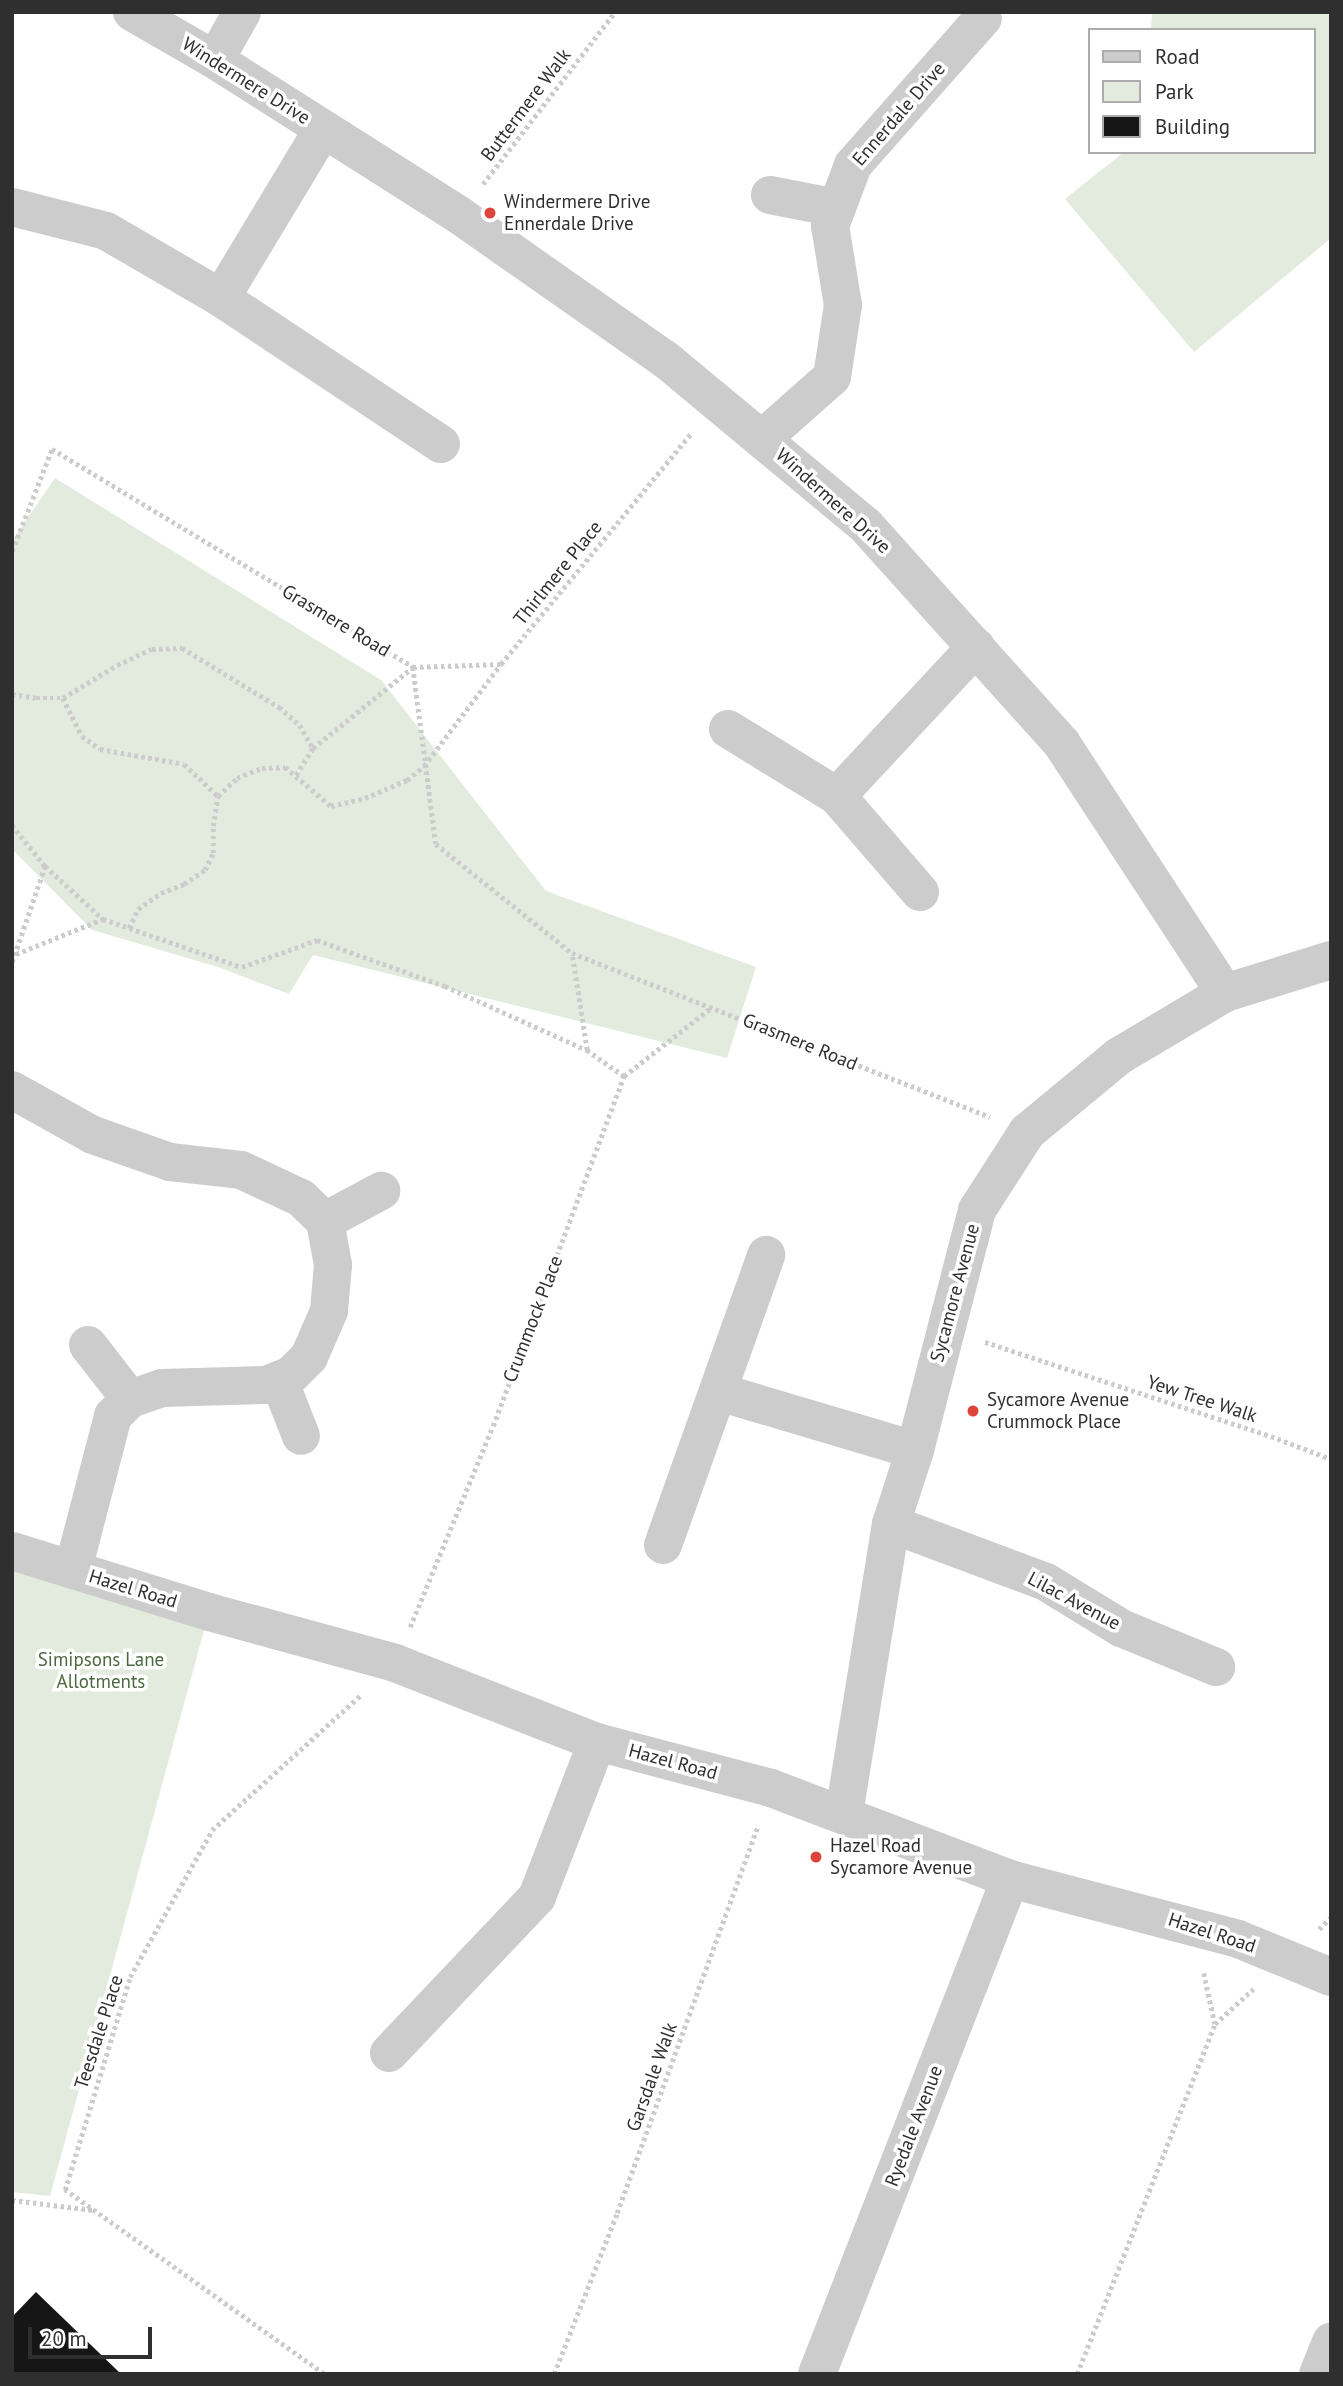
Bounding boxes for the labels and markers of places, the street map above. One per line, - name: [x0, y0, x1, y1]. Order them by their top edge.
- place label: Windermere Drive Ennerdale Drive: [504, 191, 650, 235]
- marker: Windermere Drive Ennerdale Drive: [482, 205, 498, 221]
- place label: Sycamore Avenue Crummock Place: [987, 1389, 1130, 1433]
- marker: Sycamore Avenue Crummock Place: [965, 1403, 981, 1419]
- place label: Hazel Road Sycamore Avenue: [830, 1835, 973, 1879]
- marker: Hazel Road Sycamore Avenue: [808, 1849, 824, 1865]

